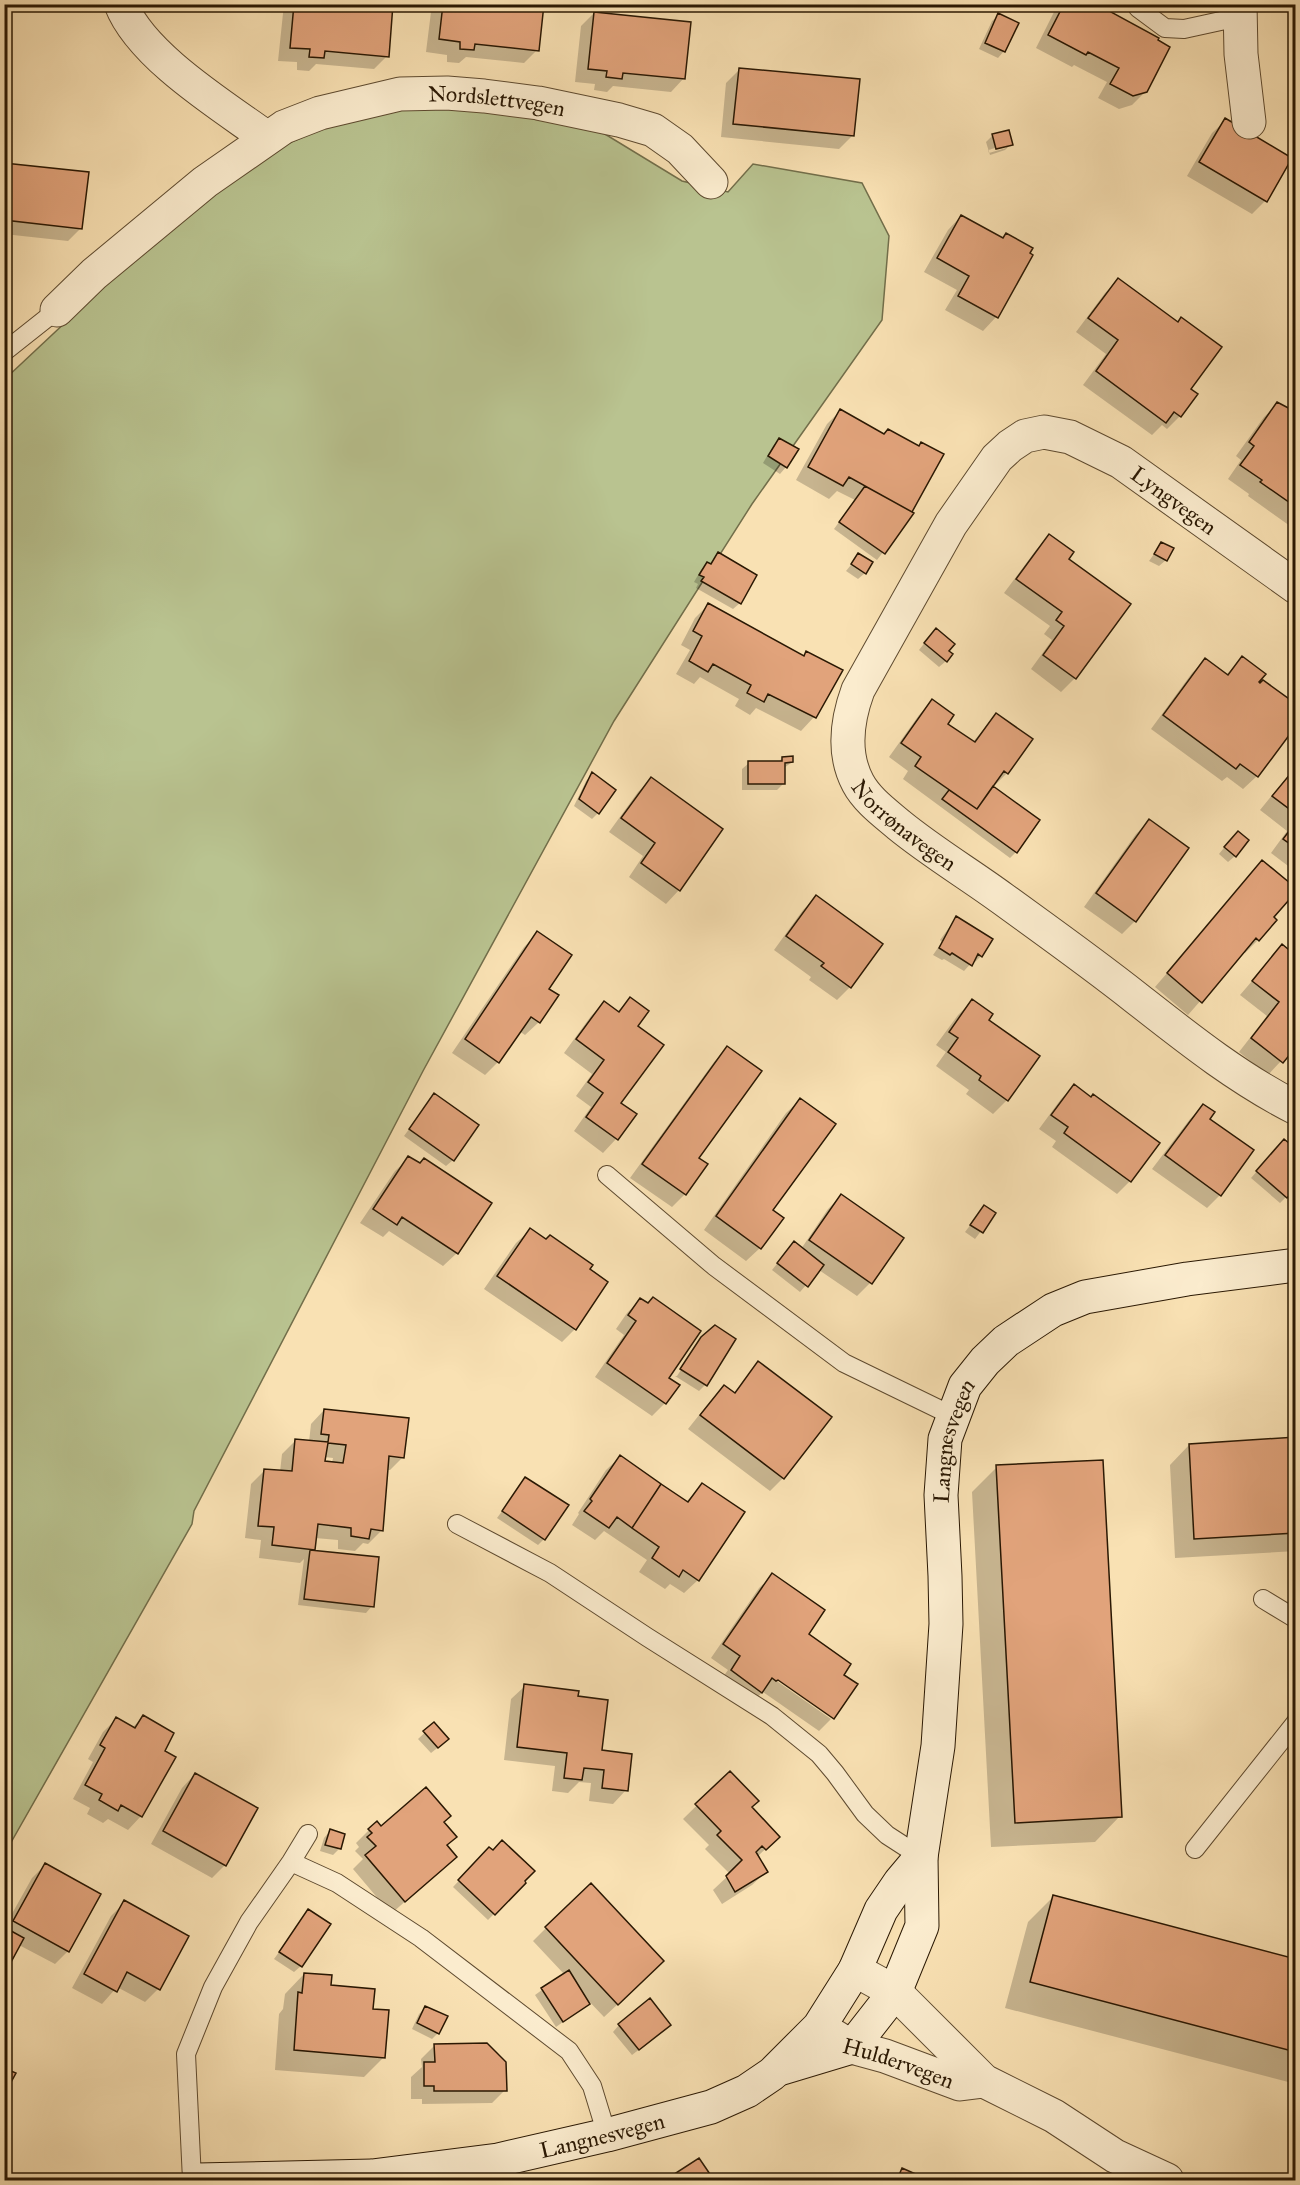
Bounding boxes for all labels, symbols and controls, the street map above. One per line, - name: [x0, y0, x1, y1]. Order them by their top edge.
- street label: Nordslettvegen: [428, 80, 568, 122]
- street label: Lyngvegen: [1125, 460, 1222, 541]
- street label: Norrønavegen: [845, 774, 962, 877]
- street label: Langnesvegen: [927, 1372, 980, 1504]
- street label: Huldervegen: [840, 2032, 958, 2095]
- street label: Langnesvegen: [537, 2107, 668, 2164]

